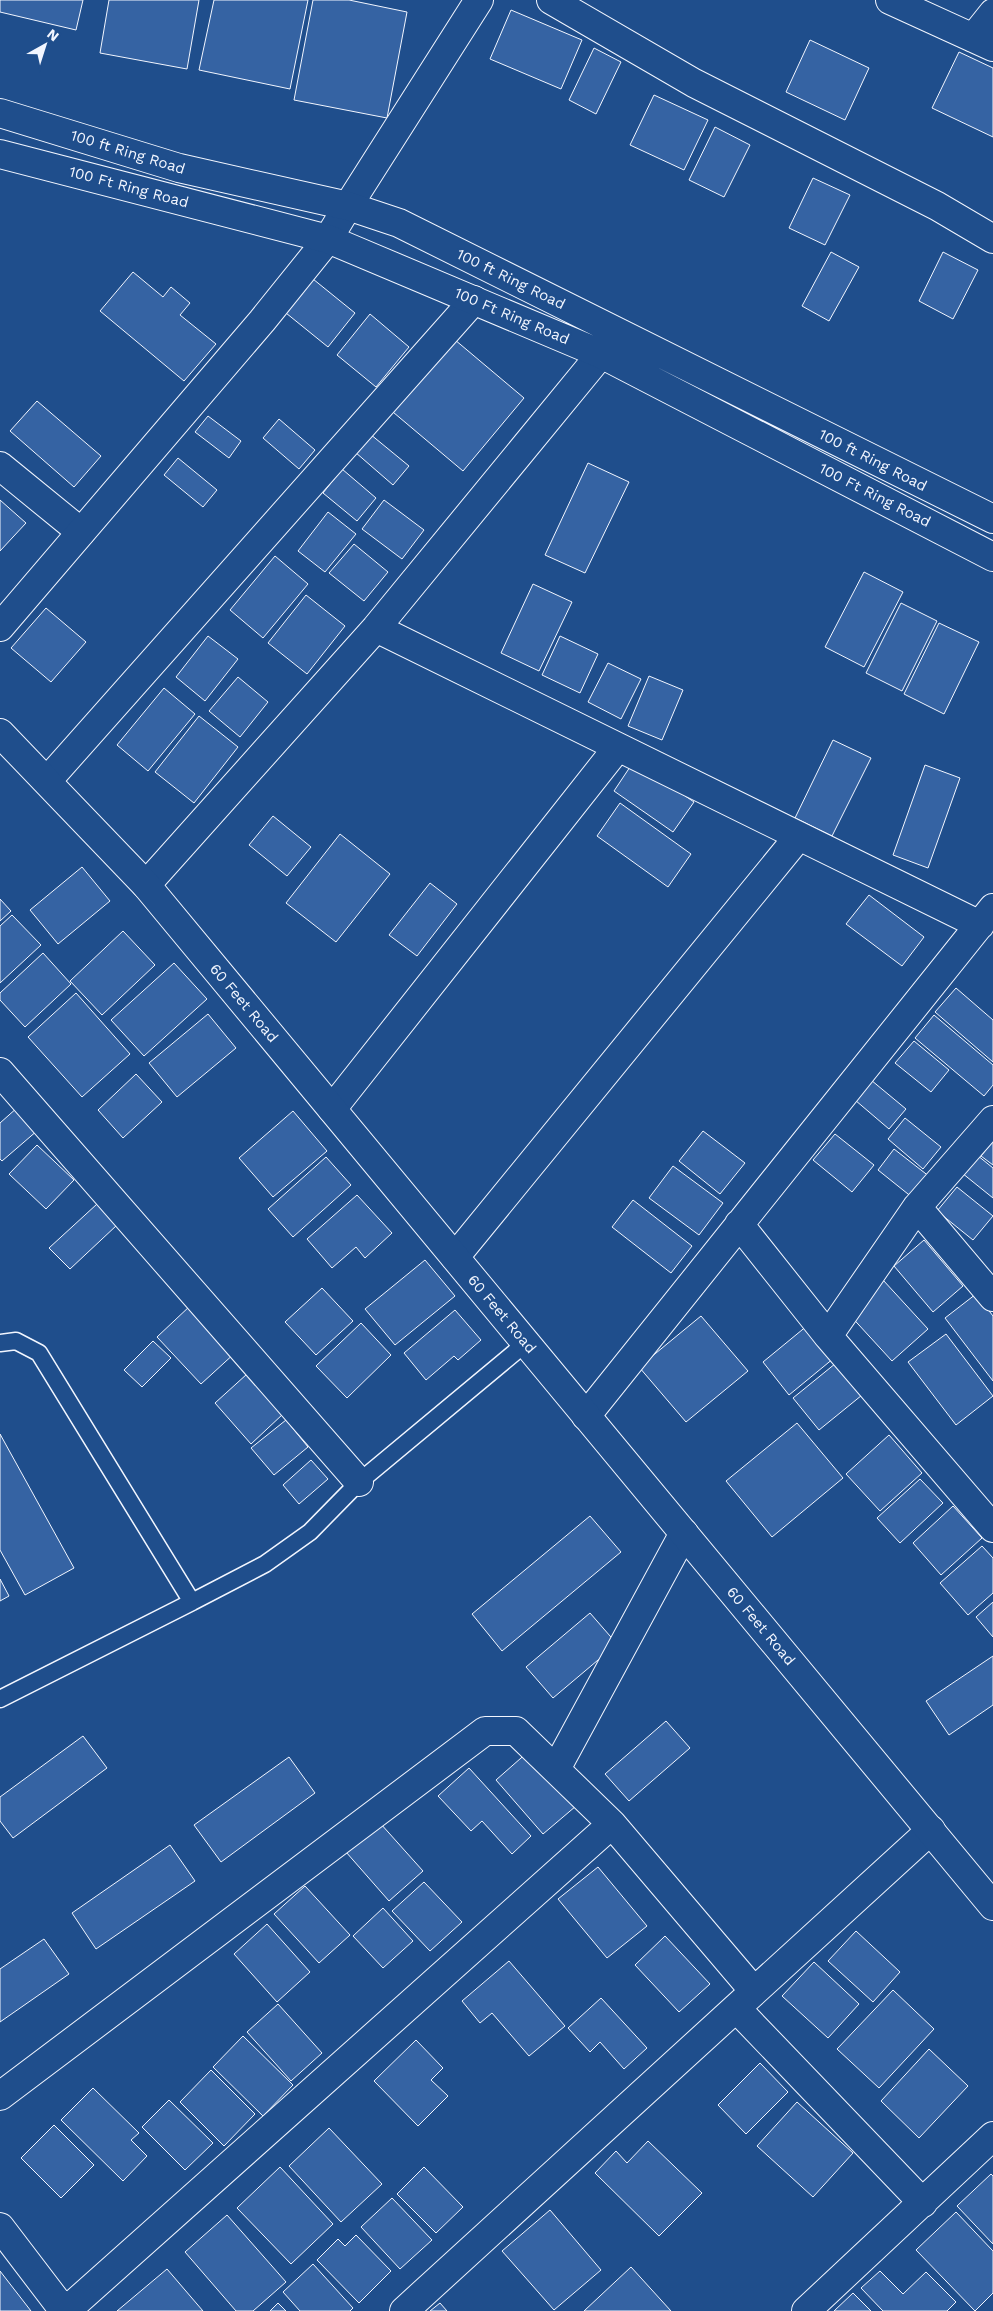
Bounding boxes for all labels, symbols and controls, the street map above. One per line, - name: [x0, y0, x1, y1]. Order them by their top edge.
- north arrow: [20, 20, 70, 70]
- text: N: [44, 25, 62, 44]
- street label: 100 ft Ring Road: [69, 126, 187, 178]
- street label: 100 Ft Ring Road: [67, 162, 191, 212]
- street label: 100 ft Ring Road: [454, 245, 568, 313]
- street label: 100 Ft Ring Road: [452, 284, 572, 348]
- street label: 100 ft Ring Road: [816, 425, 930, 495]
- street label: 100 Ft Ring Road: [816, 459, 934, 531]
- street label: 60 Feet Road: [206, 960, 282, 1046]
- street label: 60 Feet Road: [464, 1271, 540, 1357]
- street label: 60 Feet Road: [723, 1583, 799, 1669]

